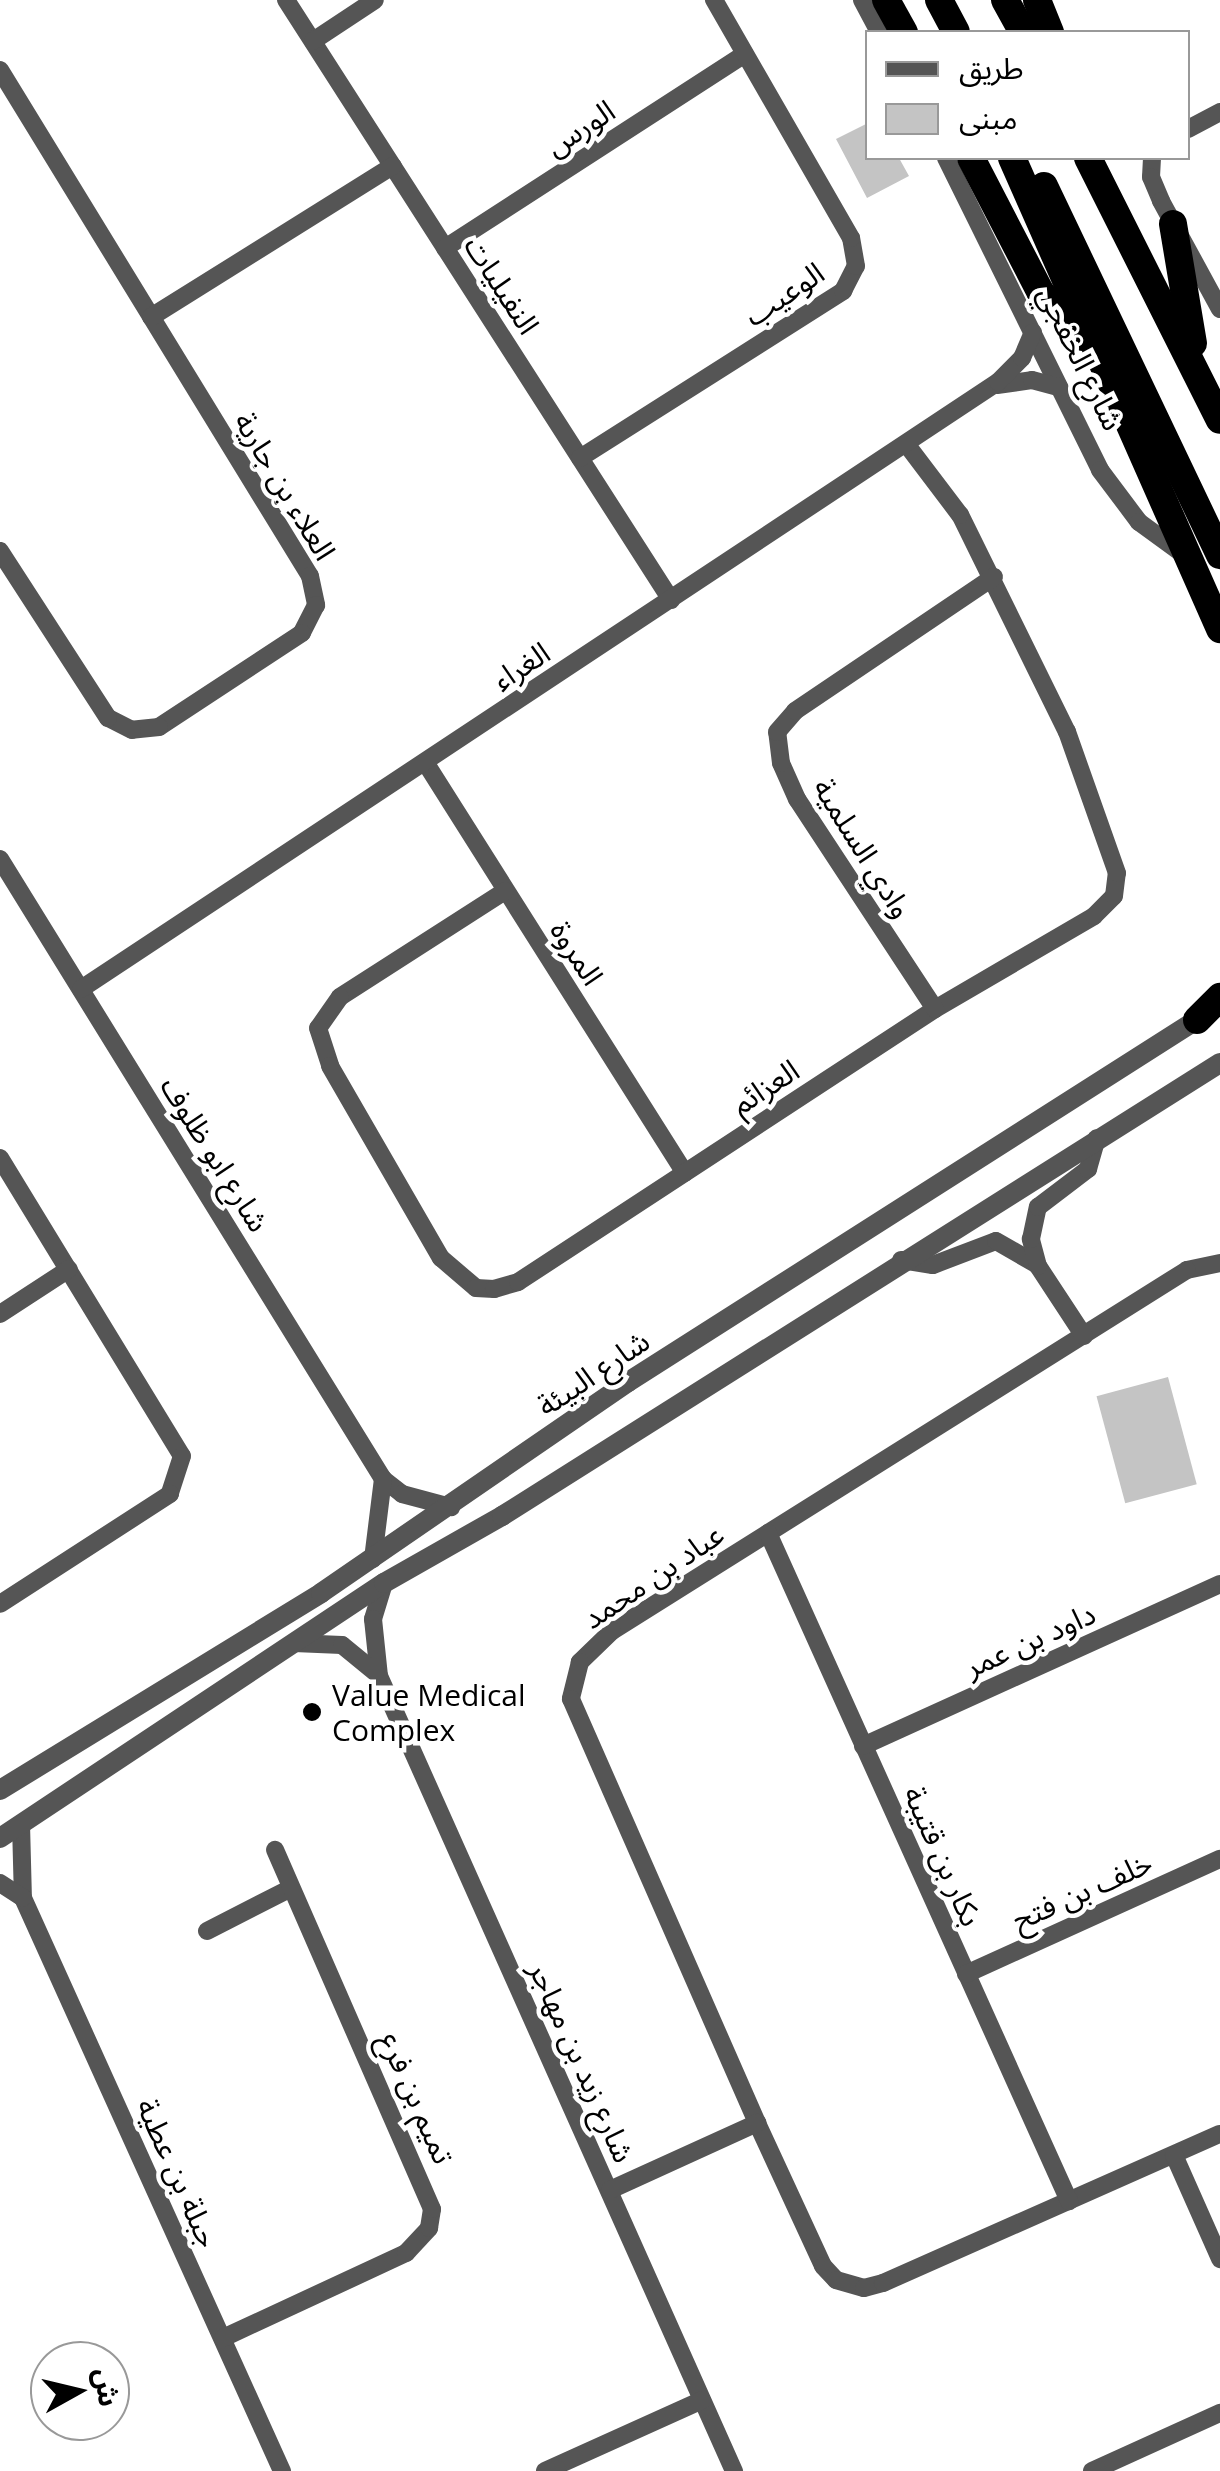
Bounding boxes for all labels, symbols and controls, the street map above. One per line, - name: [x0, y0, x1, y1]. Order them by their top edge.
- legend: [865, 30, 1190, 160]
- text: طريق: [959, 47, 1024, 88]
- street label: الورس: [539, 92, 621, 164]
- text: مبنى: [959, 97, 1017, 138]
- street label: النفيليات: [457, 229, 547, 341]
- street label: الوعيب: [737, 254, 831, 334]
- street label: شارع الخفجي: [1031, 280, 1131, 436]
- street label: العلاء بن جارية: [227, 405, 343, 567]
- street label: الغراء: [486, 634, 556, 698]
- street label: وادي السلمية: [806, 771, 920, 925]
- street label: المروة: [543, 914, 611, 992]
- street label: العزائم: [724, 1052, 806, 1122]
- street label: شارع ابو ظلوف: [153, 1070, 277, 1238]
- street label: شارع البيئة: [530, 1322, 656, 1424]
- street label: عباد بن محمد: [576, 1516, 730, 1636]
- street label: داود بن عمر: [959, 1595, 1101, 1685]
- place label: Value Medical Complex: [332, 1677, 526, 1748]
- marker: Value Medical Complex: [301, 1701, 323, 1723]
- street label: بكار بن قتيبة: [896, 1780, 990, 1932]
- street label: خلف بن فتح: [1007, 1844, 1157, 1938]
- street label: شارع زيد بن مهاجر: [522, 1956, 642, 2168]
- street label: تميم بن فرع: [372, 2027, 462, 2169]
- street label: جبلة بن عطية: [129, 2093, 227, 2253]
- north arrow: [30, 2341, 130, 2441]
- text: ش: [86, 2365, 129, 2409]

